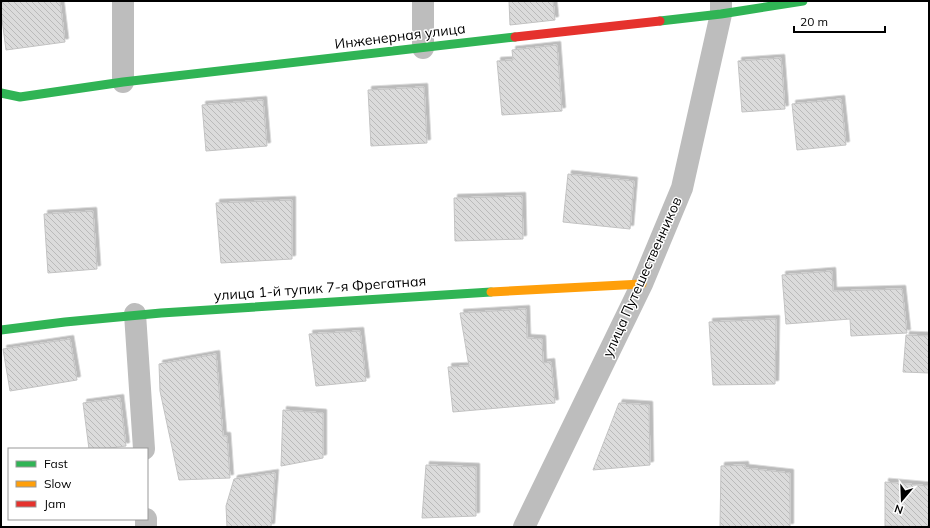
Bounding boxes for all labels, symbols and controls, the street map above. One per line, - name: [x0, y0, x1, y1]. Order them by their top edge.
- scale bar: [794, 8, 885, 34]
- text: 20 m: [800, 14, 828, 29]
- street label: Инженерная улица: [334, 19, 466, 53]
- street label: улица Путешественников: [598, 194, 686, 360]
- street label: улица 1-й тупик 7-я Фрегатная: [213, 272, 427, 304]
- legend: [8, 448, 148, 520]
- text: Fast: [44, 456, 68, 471]
- text: Slow: [44, 476, 72, 491]
- north arrow: [882, 480, 922, 520]
- text: Jam: [44, 496, 66, 511]
- text: N: [893, 501, 905, 517]

